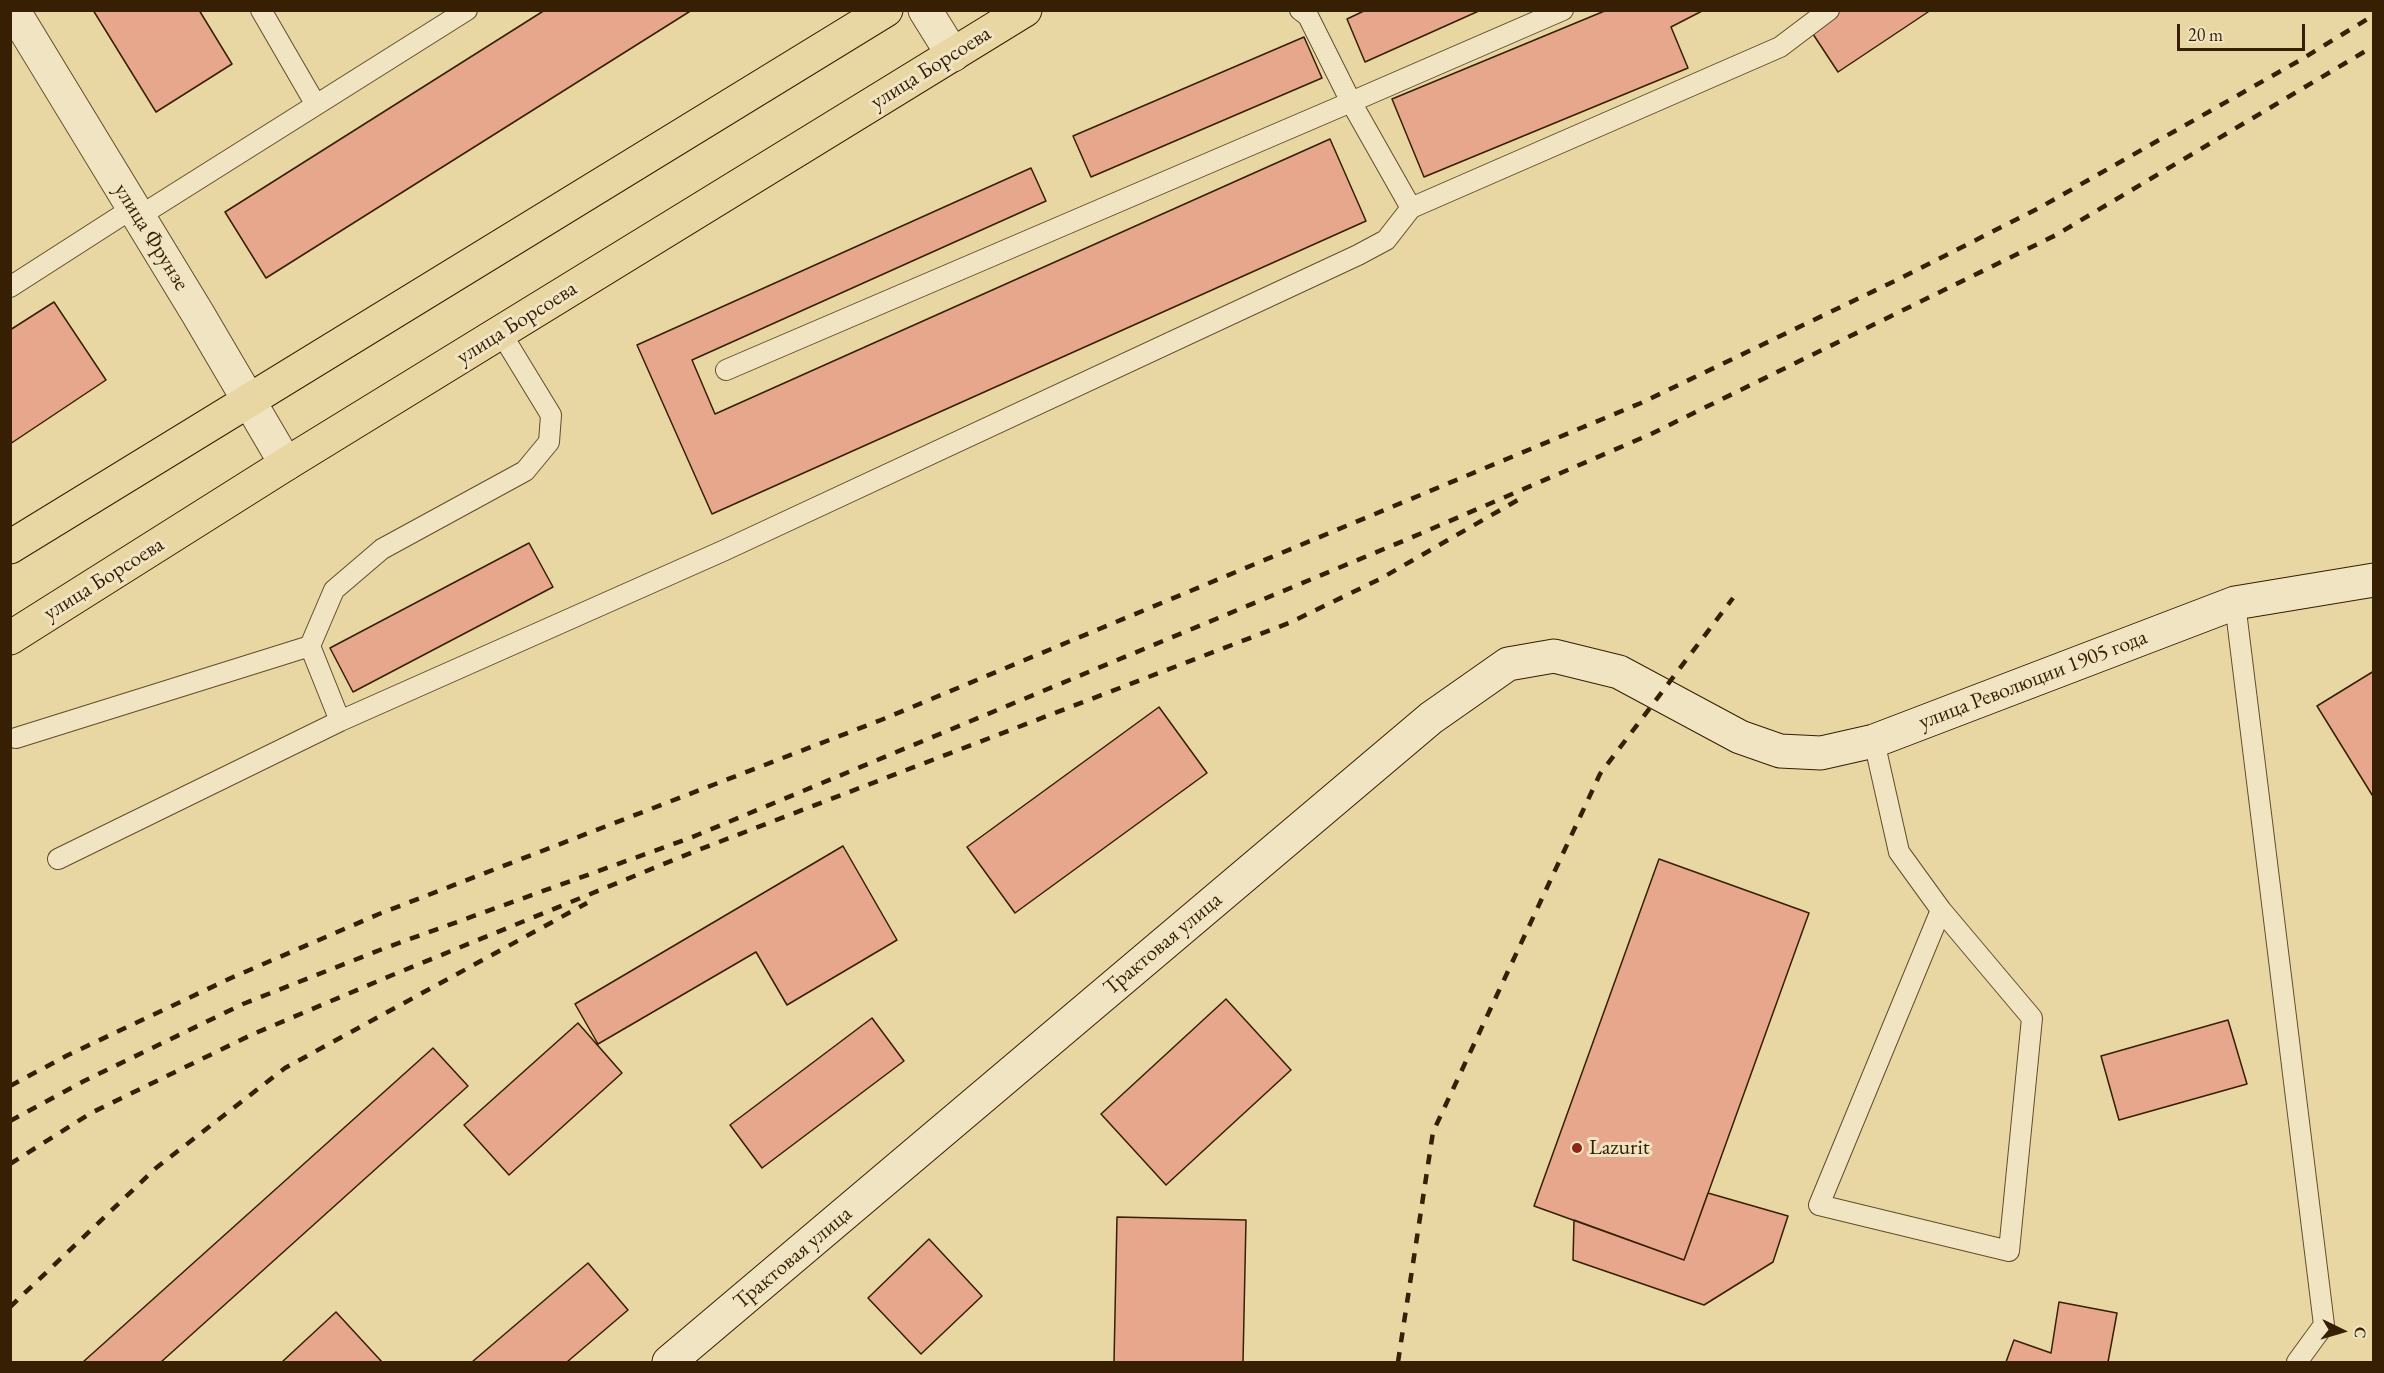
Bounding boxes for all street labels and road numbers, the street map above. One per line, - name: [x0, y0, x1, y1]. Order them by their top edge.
- street label: улица Борсоева: [866, 20, 996, 116]
- street label: улица Фрунзе: [108, 178, 194, 296]
- street label: улица Борсоева: [452, 275, 582, 371]
- street label: улица Борсоева: [39, 531, 169, 627]
- street label: улица Революции 1905 года: [1915, 624, 2151, 736]
- street label: Трактовая улица: [1098, 887, 1228, 1001]
- street label: Трактовая улица: [728, 1201, 858, 1315]

